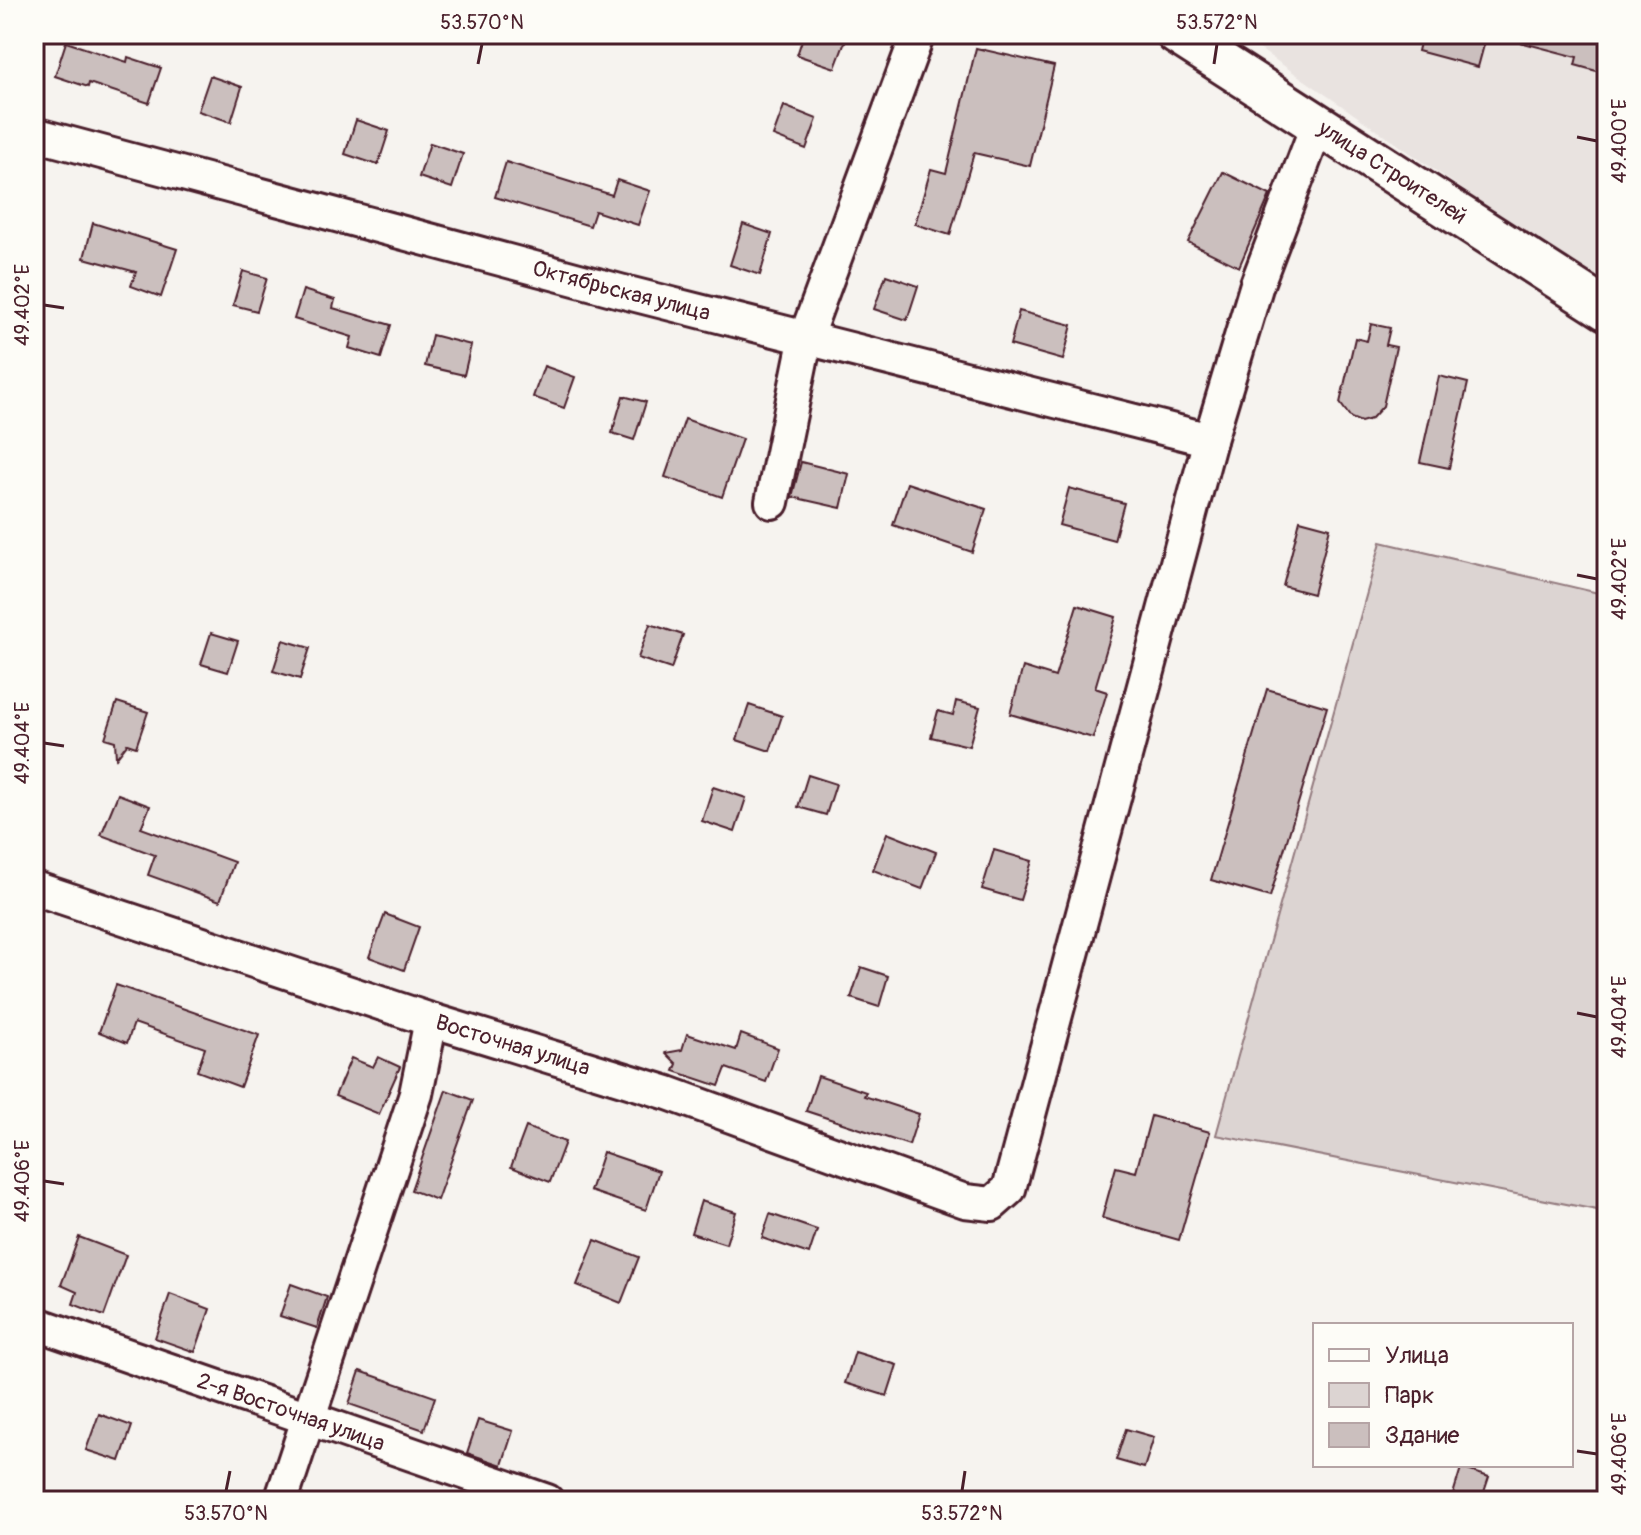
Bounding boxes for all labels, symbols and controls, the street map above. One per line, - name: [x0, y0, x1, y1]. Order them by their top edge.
- text: 53.570°N: [440, 10, 524, 35]
- text: 53.572°N: [1176, 10, 1258, 35]
- text: 49.400°E: [1607, 99, 1632, 183]
- street label: улица Строителей: [1312, 114, 1472, 230]
- street label: Октябрьская улица: [529, 254, 713, 327]
- text: 49.402°E: [10, 264, 35, 346]
- text: 49.402°E: [1607, 538, 1632, 620]
- text: 49.404°E: [10, 702, 35, 784]
- text: 49.404°E: [1607, 976, 1632, 1058]
- street label: Восточная улица: [432, 1008, 593, 1082]
- text: 49.406°E: [10, 1140, 35, 1222]
- legend: [1313, 1323, 1573, 1467]
- text: Улица: [1385, 1341, 1449, 1370]
- street label: 2-я Восточная улица: [193, 1367, 389, 1458]
- text: Парк: [1385, 1381, 1434, 1410]
- text: 49.406°E: [1607, 1413, 1632, 1495]
- text: Здание: [1385, 1421, 1460, 1450]
- text: 53.570°N: [184, 1501, 268, 1526]
- text: 53.572°N: [921, 1501, 1003, 1526]

